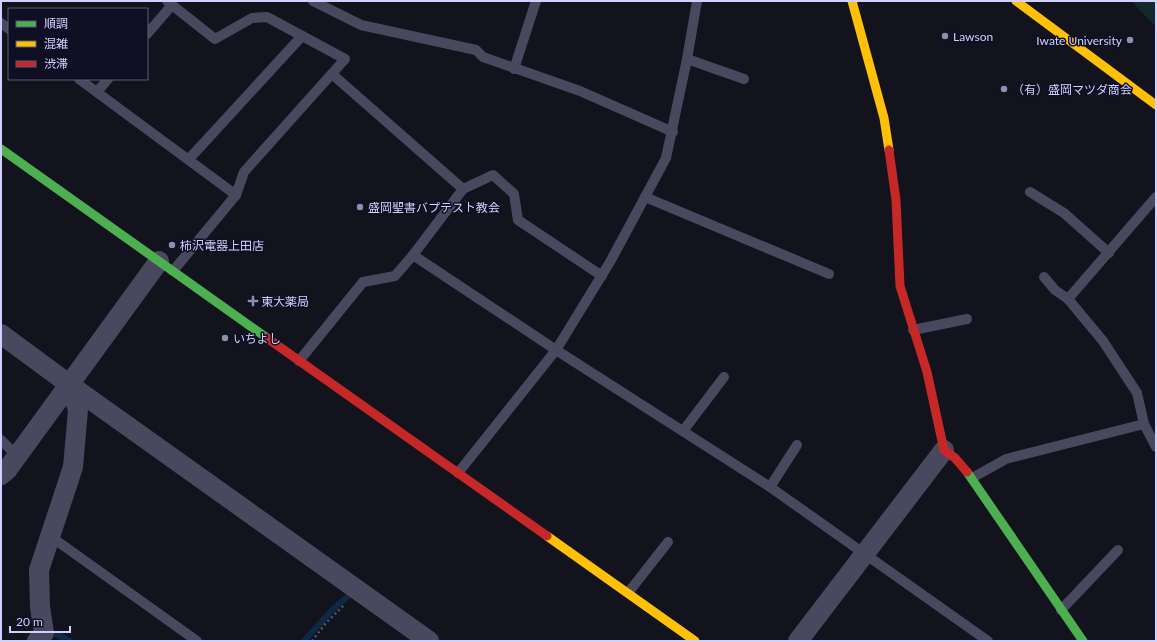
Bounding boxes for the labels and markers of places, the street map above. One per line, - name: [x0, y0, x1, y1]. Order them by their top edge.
- place label: Lawson: [953, 29, 993, 44]
- marker: Lawson: [940, 31, 950, 41]
- place label: Iwate University: [1036, 33, 1123, 48]
- marker: Iwate University: [1125, 35, 1135, 45]
- place label: （有）盛岡マツダ商会: [1012, 82, 1132, 97]
- marker: （有）盛岡マツダ商会: [999, 84, 1009, 94]
- place label: 盛岡聖書バプテスト教会: [368, 200, 500, 215]
- marker: 盛岡聖書バプテスト教会: [355, 202, 365, 212]
- place label: 柿沢電器上田店: [180, 238, 264, 253]
- marker: 柿沢電器上田店: [167, 240, 177, 250]
- place label: 東大薬局: [261, 294, 309, 309]
- marker: 東大薬局: [248, 296, 258, 306]
- place label: いちよし: [233, 331, 281, 346]
- marker: いちよし: [220, 333, 230, 343]

